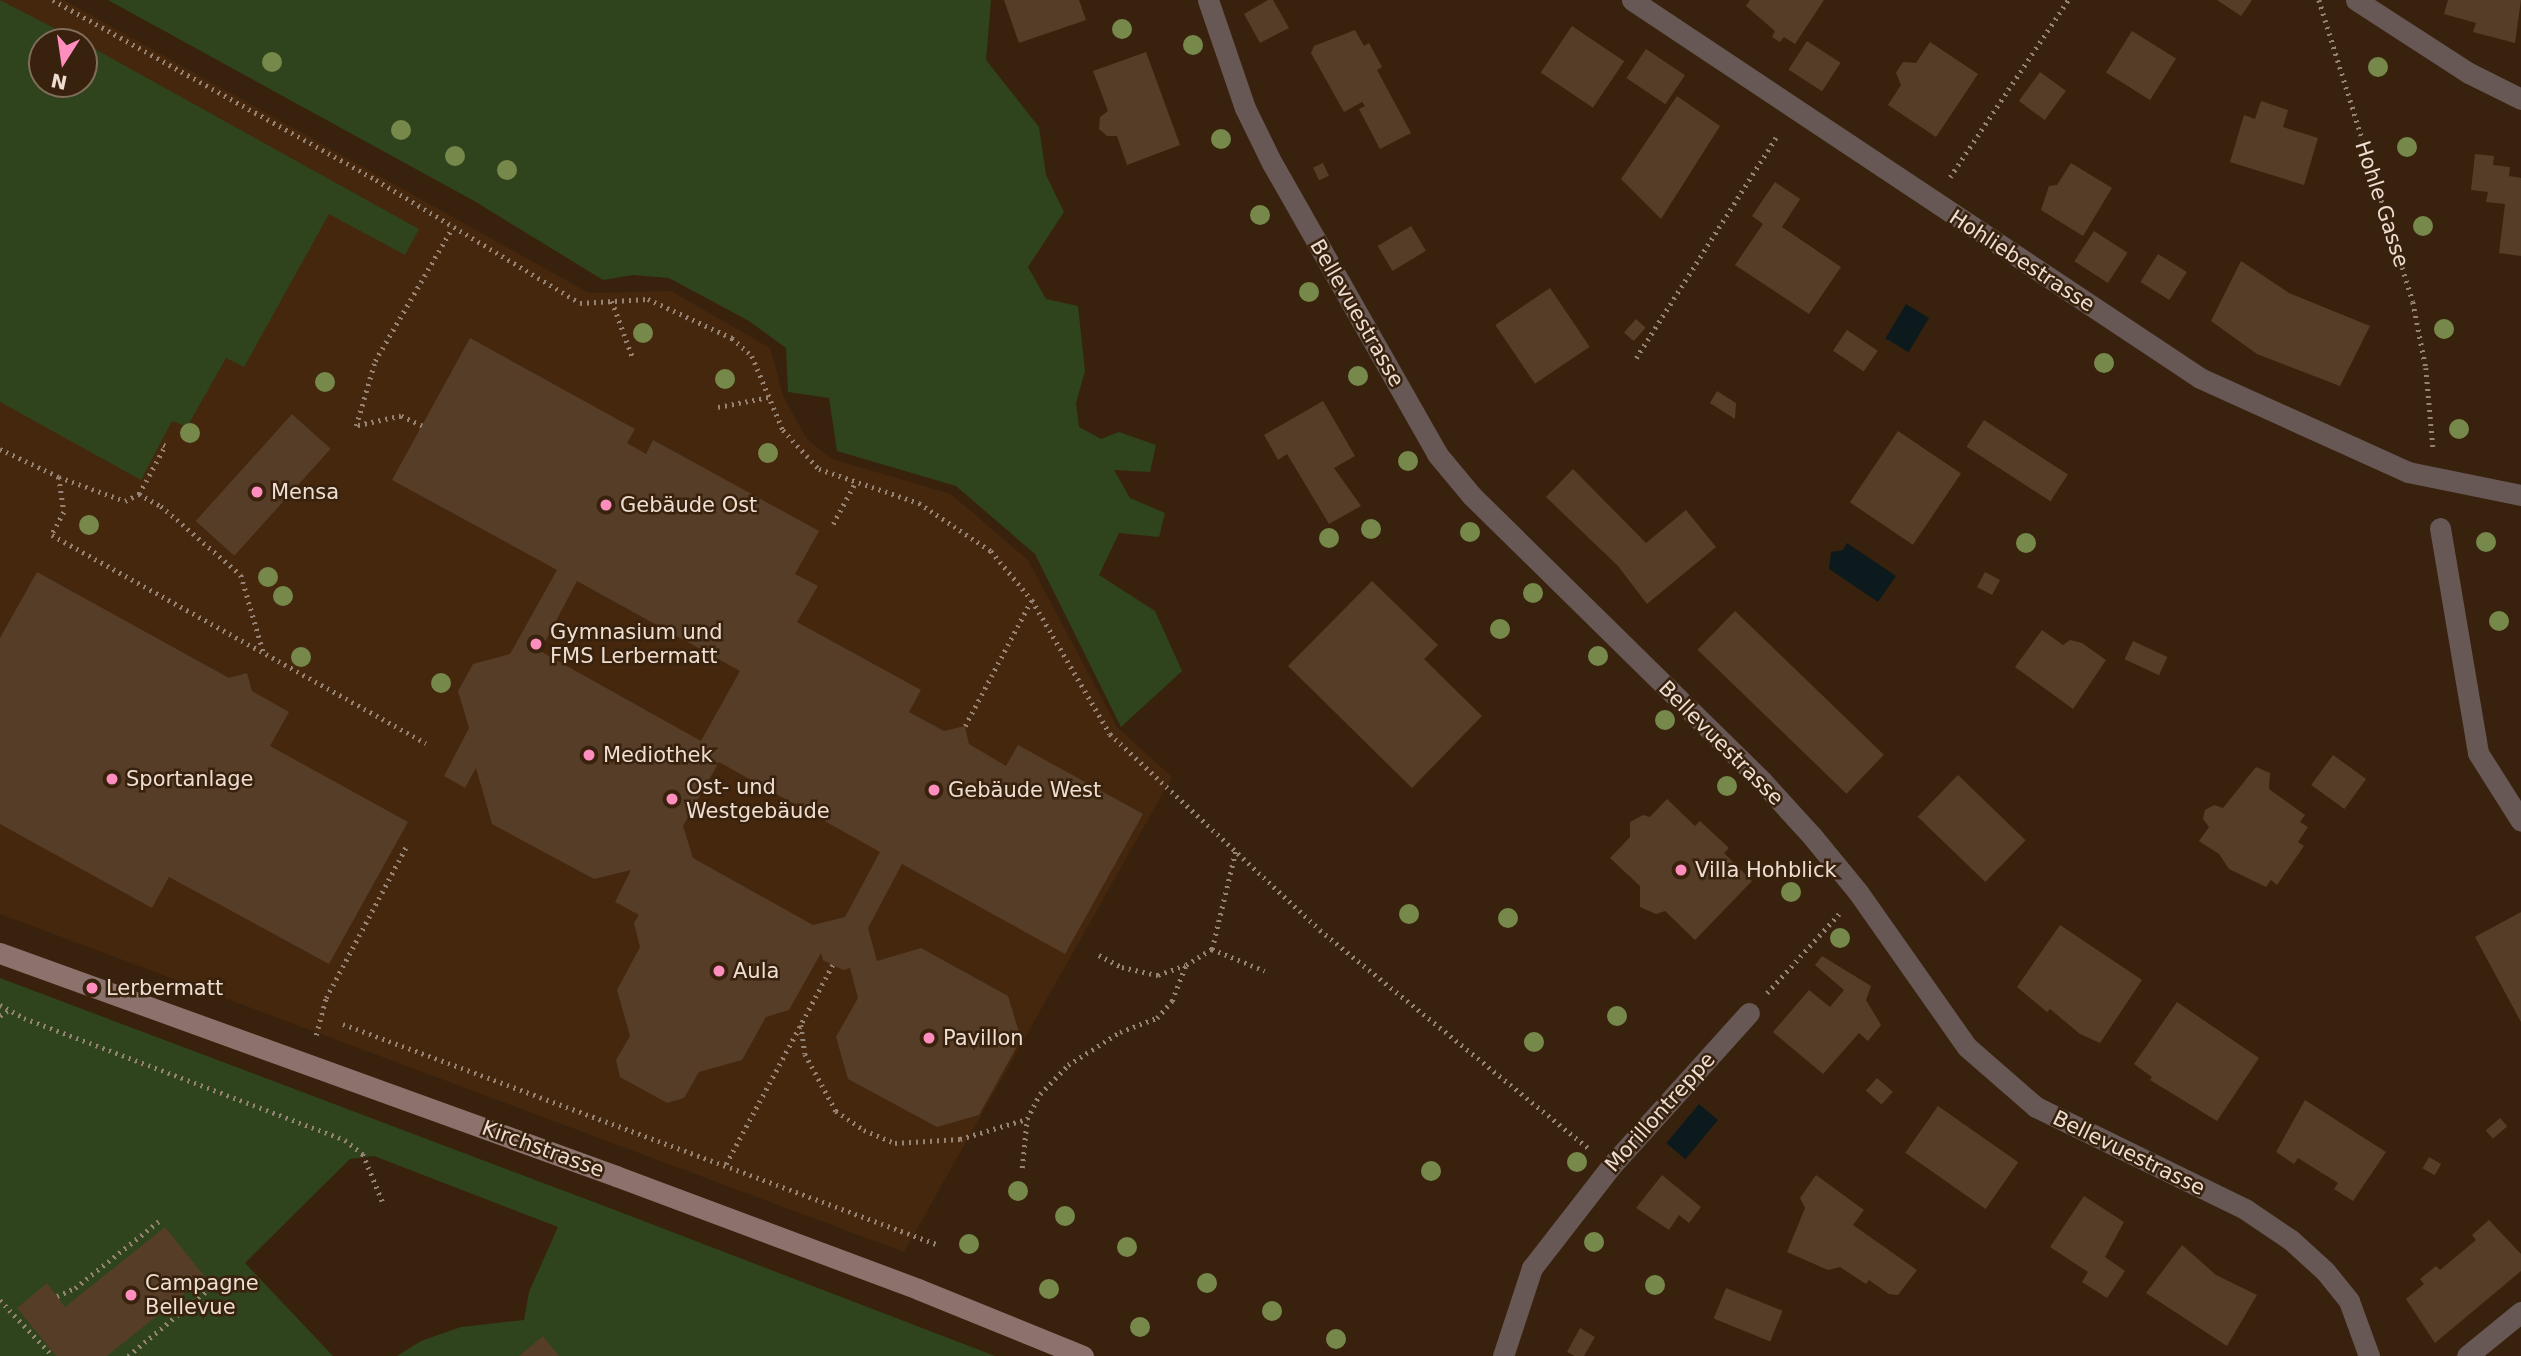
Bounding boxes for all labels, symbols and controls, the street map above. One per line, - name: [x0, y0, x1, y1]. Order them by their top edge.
- north arrow: [28, 28, 98, 98]
- text: N: [49, 69, 69, 94]
- street label: Hohle Gasse: [2350, 138, 2414, 270]
- street label: Hohliebestrasse: [1945, 205, 2099, 317]
- street label: Bellevuestrasse: [1305, 235, 1409, 391]
- place label: Mensa: [271, 479, 339, 505]
- marker: Mensa: [249, 484, 265, 500]
- place label: Gebäude Ost: [620, 492, 757, 518]
- marker: Gebäude Ost: [598, 497, 614, 513]
- place label: Gymnasium und FMS Lerbermatt: [550, 619, 723, 669]
- marker: Gymnasium und FMS Lerbermatt: [528, 636, 544, 652]
- street label: Bellevuestrasse: [1653, 675, 1789, 811]
- place label: Mediothek: [603, 742, 713, 768]
- marker: Mediothek: [581, 747, 597, 763]
- place label: Sportanlage: [126, 766, 254, 792]
- marker: Sportanlage: [104, 771, 120, 787]
- place label: Ost- und Westgebäude: [686, 774, 830, 824]
- place label: Gebäude West: [948, 777, 1101, 803]
- marker: Gebäude West: [926, 782, 942, 798]
- marker: Ost- und Westgebäude: [664, 791, 680, 807]
- place label: Villa Hohblick: [1695, 857, 1837, 883]
- marker: Villa Hohblick: [1673, 862, 1689, 878]
- place label: Aula: [733, 958, 779, 984]
- marker: Aula: [711, 963, 727, 979]
- place label: Lerbermatt: [106, 975, 223, 1001]
- marker: Lerbermatt: [84, 980, 100, 996]
- place label: Pavillon: [943, 1025, 1024, 1051]
- marker: Pavillon: [921, 1030, 937, 1046]
- street label: Morillontreppe: [1600, 1047, 1720, 1177]
- street label: Bellevuestrasse: [2049, 1105, 2209, 1201]
- street label: Kirchstrasse: [478, 1115, 608, 1183]
- place label: Campagne Bellevue: [145, 1270, 259, 1320]
- marker: Campagne Bellevue: [123, 1287, 139, 1303]

